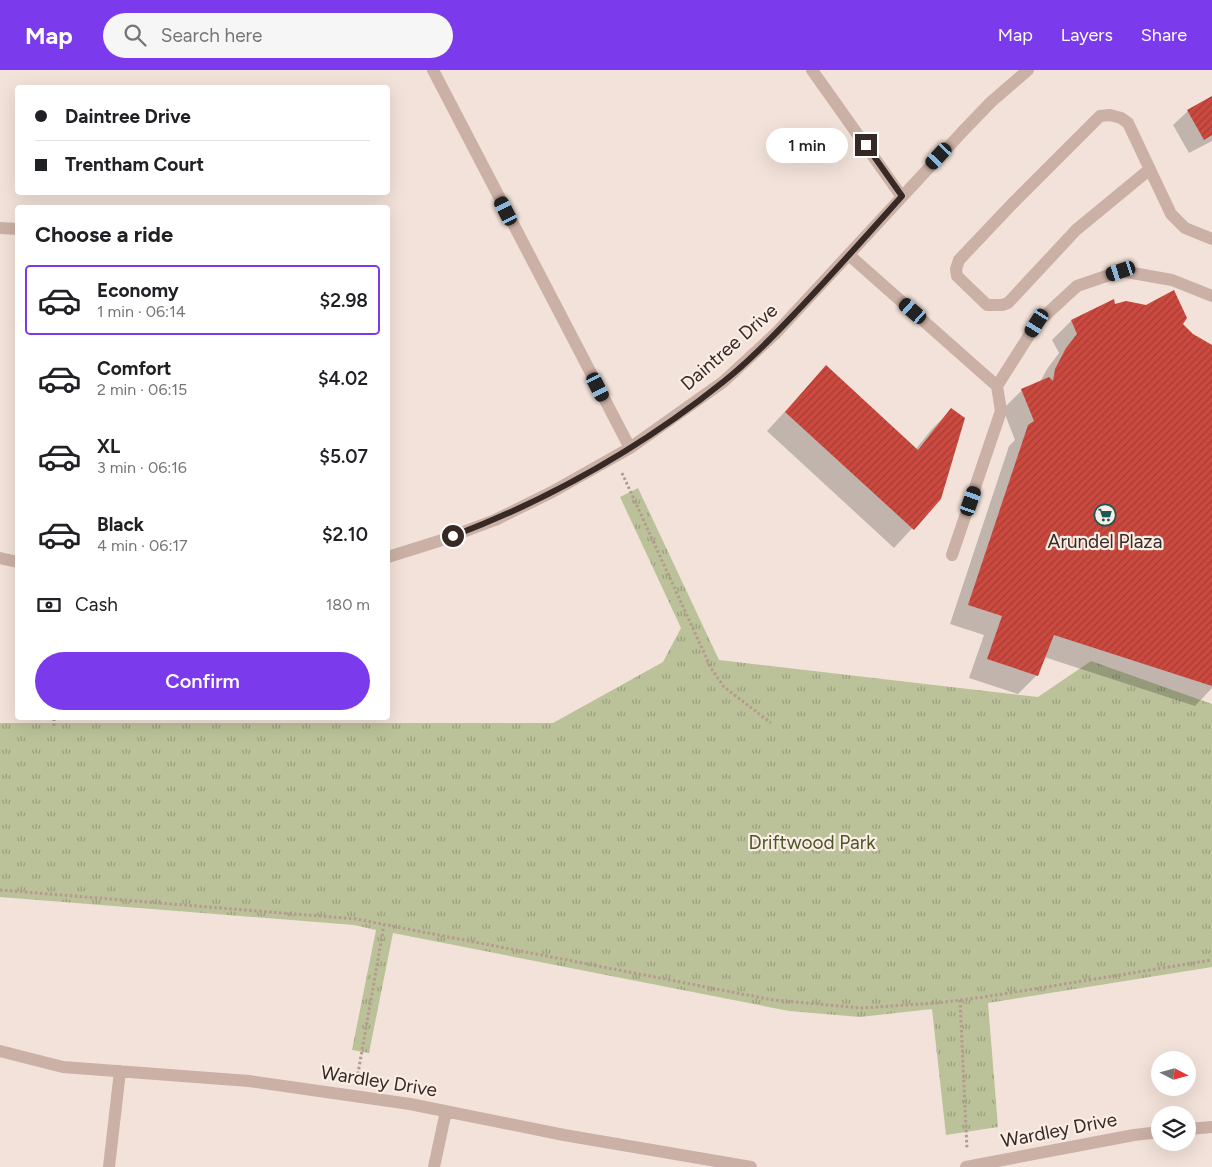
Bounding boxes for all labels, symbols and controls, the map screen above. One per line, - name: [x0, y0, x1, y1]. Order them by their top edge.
- search box: [103, 13, 453, 58]
- text: Map: [25, 21, 73, 50]
- icon: search: [121, 21, 149, 49]
- text: Search here: [161, 24, 262, 47]
- text: Map: [998, 24, 1033, 46]
- text: Layers: [1061, 24, 1113, 46]
- text: Share: [1141, 24, 1187, 46]
- text: Daintree Drive: [65, 105, 191, 128]
- callout: 1 min: [766, 128, 848, 162]
- route end: [855, 134, 877, 156]
- text: 1 min: [788, 136, 826, 155]
- car: [923, 140, 954, 172]
- text: Trentham Court: [65, 153, 204, 176]
- car: [492, 194, 519, 228]
- text: Choose a ride: [35, 221, 173, 248]
- car: [1104, 259, 1137, 283]
- icon: car: [37, 278, 82, 323]
- text: Economy: [97, 279, 179, 302]
- text: $2.98: [320, 289, 368, 312]
- car: [896, 295, 929, 327]
- street label: Daintree Drive: [676, 299, 782, 395]
- text: 1 min · 06:14: [97, 302, 186, 321]
- car: [1022, 306, 1051, 340]
- icon: car: [37, 356, 82, 401]
- text: Comfort: [97, 357, 172, 380]
- text: $4.02: [318, 367, 368, 390]
- car: [584, 370, 611, 404]
- text: 2 min · 06:15: [97, 380, 187, 399]
- icon: car: [37, 434, 82, 479]
- text: XL: [97, 435, 120, 458]
- text: $5.07: [319, 445, 368, 468]
- text: 3 min · 06:16: [97, 458, 187, 477]
- car: [959, 484, 982, 518]
- supermarket icon: Arundel Plaza: [1093, 503, 1117, 527]
- icon: car: [37, 512, 82, 557]
- text: Black: [97, 513, 144, 536]
- text: $2.10: [322, 523, 368, 546]
- route start: [442, 525, 464, 547]
- place label: Arundel Plaza: [1048, 530, 1162, 553]
- text: 4 min · 06:17: [97, 536, 188, 555]
- icon: cash: [35, 591, 63, 619]
- text: Cash: [75, 593, 118, 616]
- text: 180 m: [326, 595, 370, 614]
- button: Confirm: [35, 652, 370, 710]
- park label: Driftwood Park: [749, 831, 876, 854]
- north arrow: [1151, 1051, 1196, 1096]
- map controls: [1151, 1051, 1196, 1151]
- street label: Wardley Drive: [319, 1060, 439, 1102]
- button: layers: [1151, 1106, 1196, 1151]
- street label: Wardley Drive: [999, 1107, 1119, 1153]

